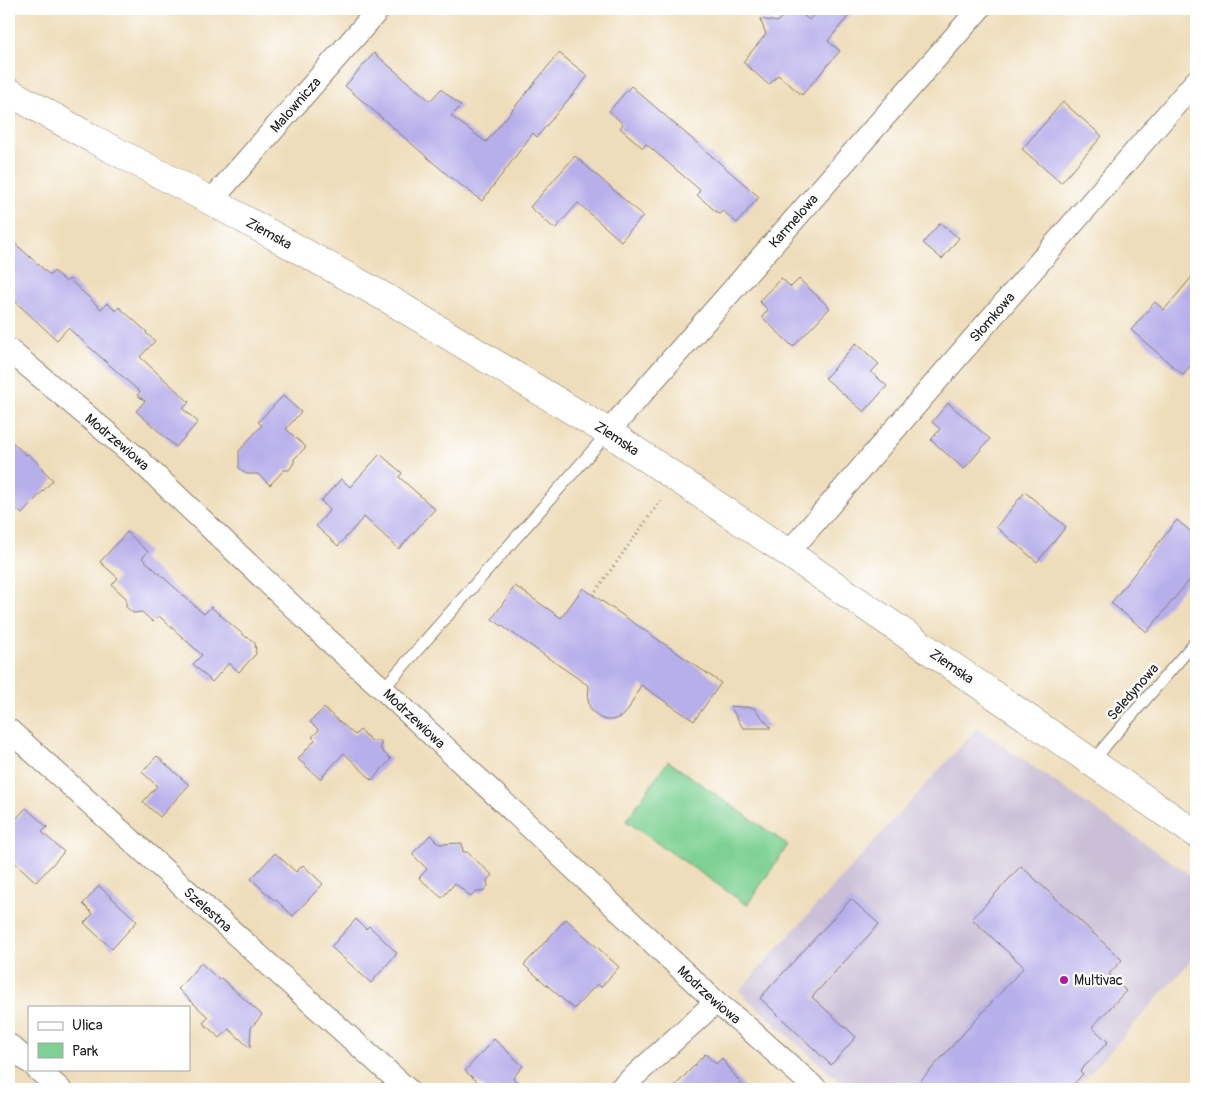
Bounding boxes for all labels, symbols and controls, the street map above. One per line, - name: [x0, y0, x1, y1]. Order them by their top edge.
- street label: Malownicza: [266, 73, 324, 136]
- street label: Karmelowa: [765, 190, 821, 251]
- street label: Ziemska: [243, 214, 295, 253]
- street label: Słomkowa: [966, 289, 1018, 345]
- street label: Modrzewiowa: [82, 410, 153, 474]
- street label: Ziemska: [592, 418, 643, 459]
- street label: Ziemska: [927, 645, 977, 687]
- street label: Seledynowa: [1104, 660, 1162, 724]
- street label: Modrzewiowa: [380, 685, 449, 752]
- street label: Szelestna: [180, 883, 236, 936]
- street label: Modrzewiowa: [674, 962, 744, 1027]
- place label: Multivac: [1074, 972, 1123, 989]
- marker: Multivac: [1058, 974, 1070, 986]
- legend: [28, 1006, 190, 1070]
- text: Ulica: [72, 1016, 103, 1035]
- text: Park: [72, 1042, 99, 1061]

